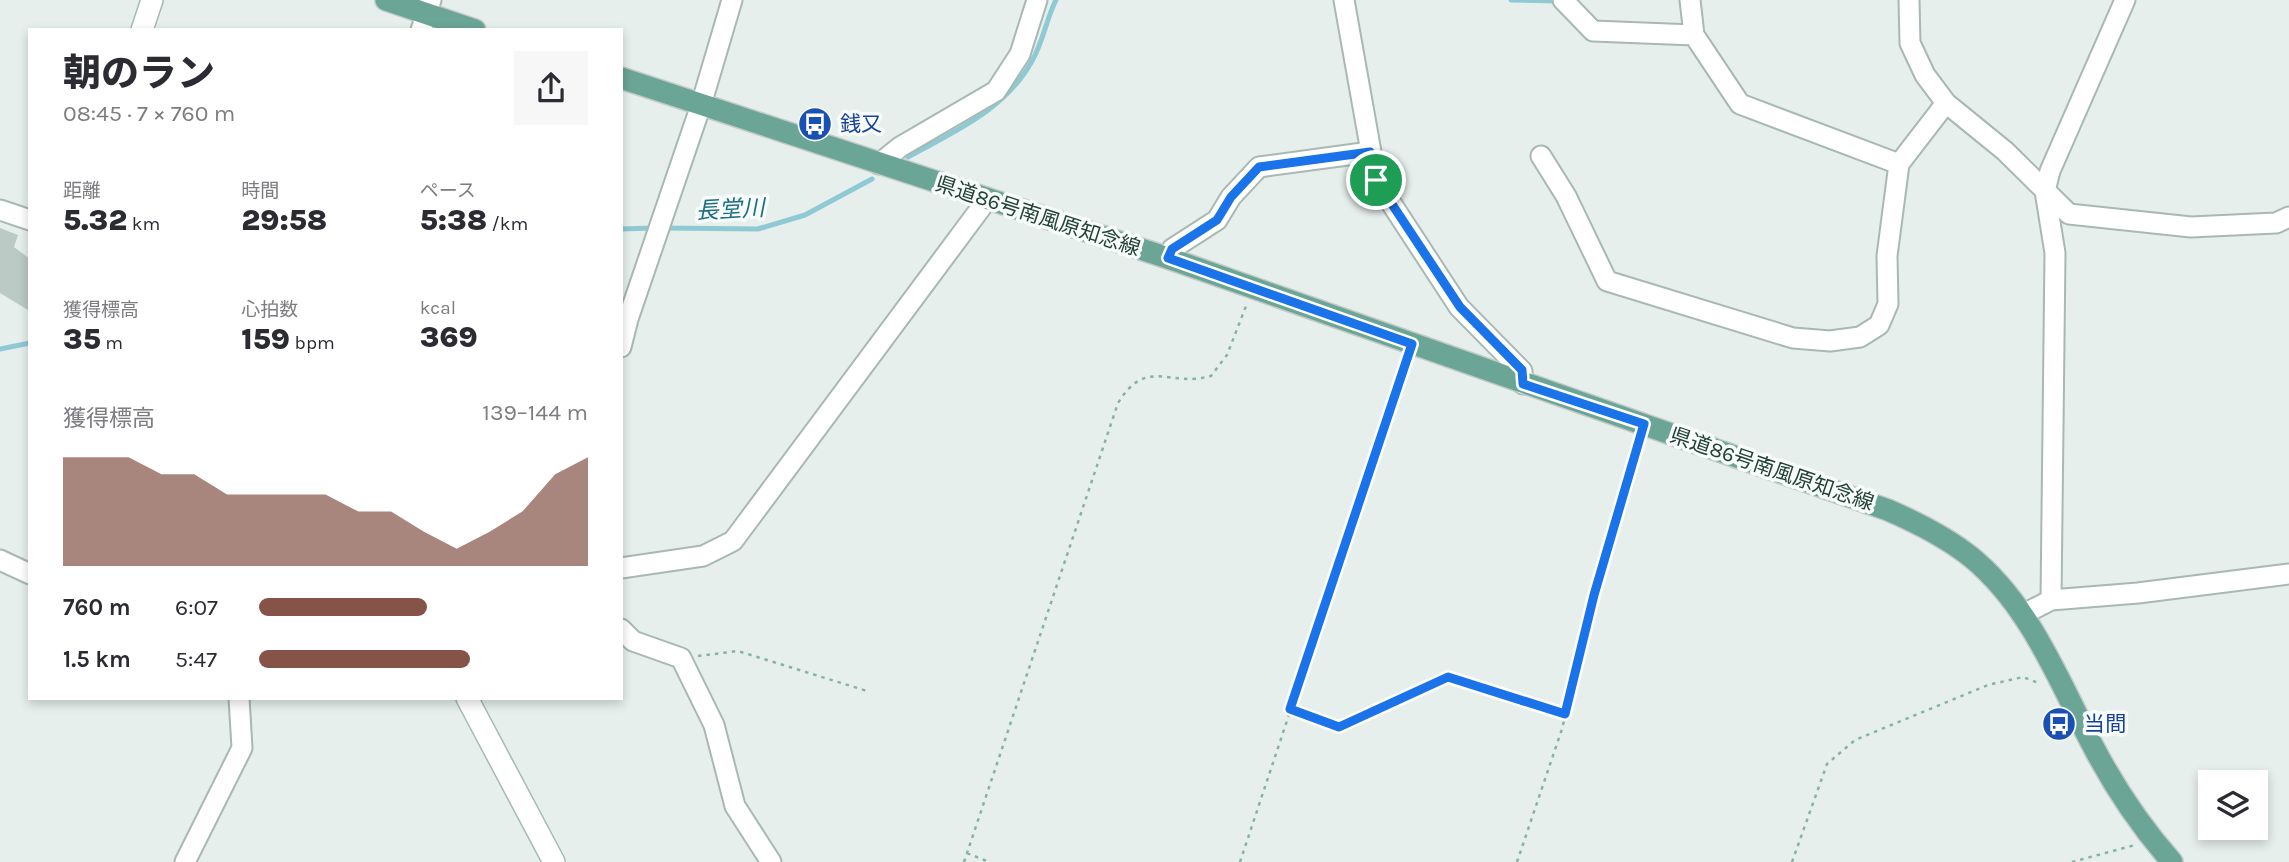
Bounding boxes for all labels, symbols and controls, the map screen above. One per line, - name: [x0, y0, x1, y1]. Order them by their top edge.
- text: 朝のラン: [63, 51, 215, 96]
- button: share: [514, 51, 588, 125]
- text: 08:45 · 7 × 760 m: [63, 100, 235, 127]
- bus stop icon: 銭又: [796, 105, 834, 143]
- place label: 銭又: [840, 112, 882, 136]
- pin: [1346, 150, 1406, 210]
- icon: arrive: [1357, 161, 1395, 199]
- street label: 県道86号南風原知念線: [933, 172, 1143, 260]
- text: 距離: [63, 180, 101, 202]
- text: 時間: [241, 180, 279, 202]
- text: ペース: [420, 180, 476, 202]
- water label: 長堂川: [695, 194, 768, 225]
- text: 5.32: [63, 202, 127, 238]
- text: 29:58: [241, 202, 327, 238]
- text: 5:38: [420, 202, 487, 238]
- text: km: [127, 213, 160, 235]
- text: /km: [487, 213, 528, 235]
- text: kcal: [420, 297, 456, 319]
- text: 獲得標高: [63, 299, 139, 321]
- text: 心拍数: [241, 299, 298, 321]
- text: 369: [420, 319, 478, 355]
- text: 35: [63, 321, 101, 357]
- text: 159: [241, 321, 290, 357]
- text: m: [101, 332, 123, 354]
- text: bpm: [290, 332, 335, 354]
- text: 139–144 m: [482, 399, 588, 426]
- text: 獲得標高: [63, 405, 155, 432]
- street label: 県道86号南風原知念線: [1667, 423, 1877, 515]
- text: 760 m: [63, 594, 131, 621]
- text: 6:07: [175, 594, 218, 621]
- text: 1.5 km: [63, 646, 131, 673]
- text: 5:47: [175, 646, 217, 673]
- bus stop icon: 当間: [2040, 705, 2078, 743]
- place label: 当間: [2084, 712, 2126, 736]
- map controls: [2198, 770, 2268, 840]
- button: layers: [2198, 770, 2268, 840]

